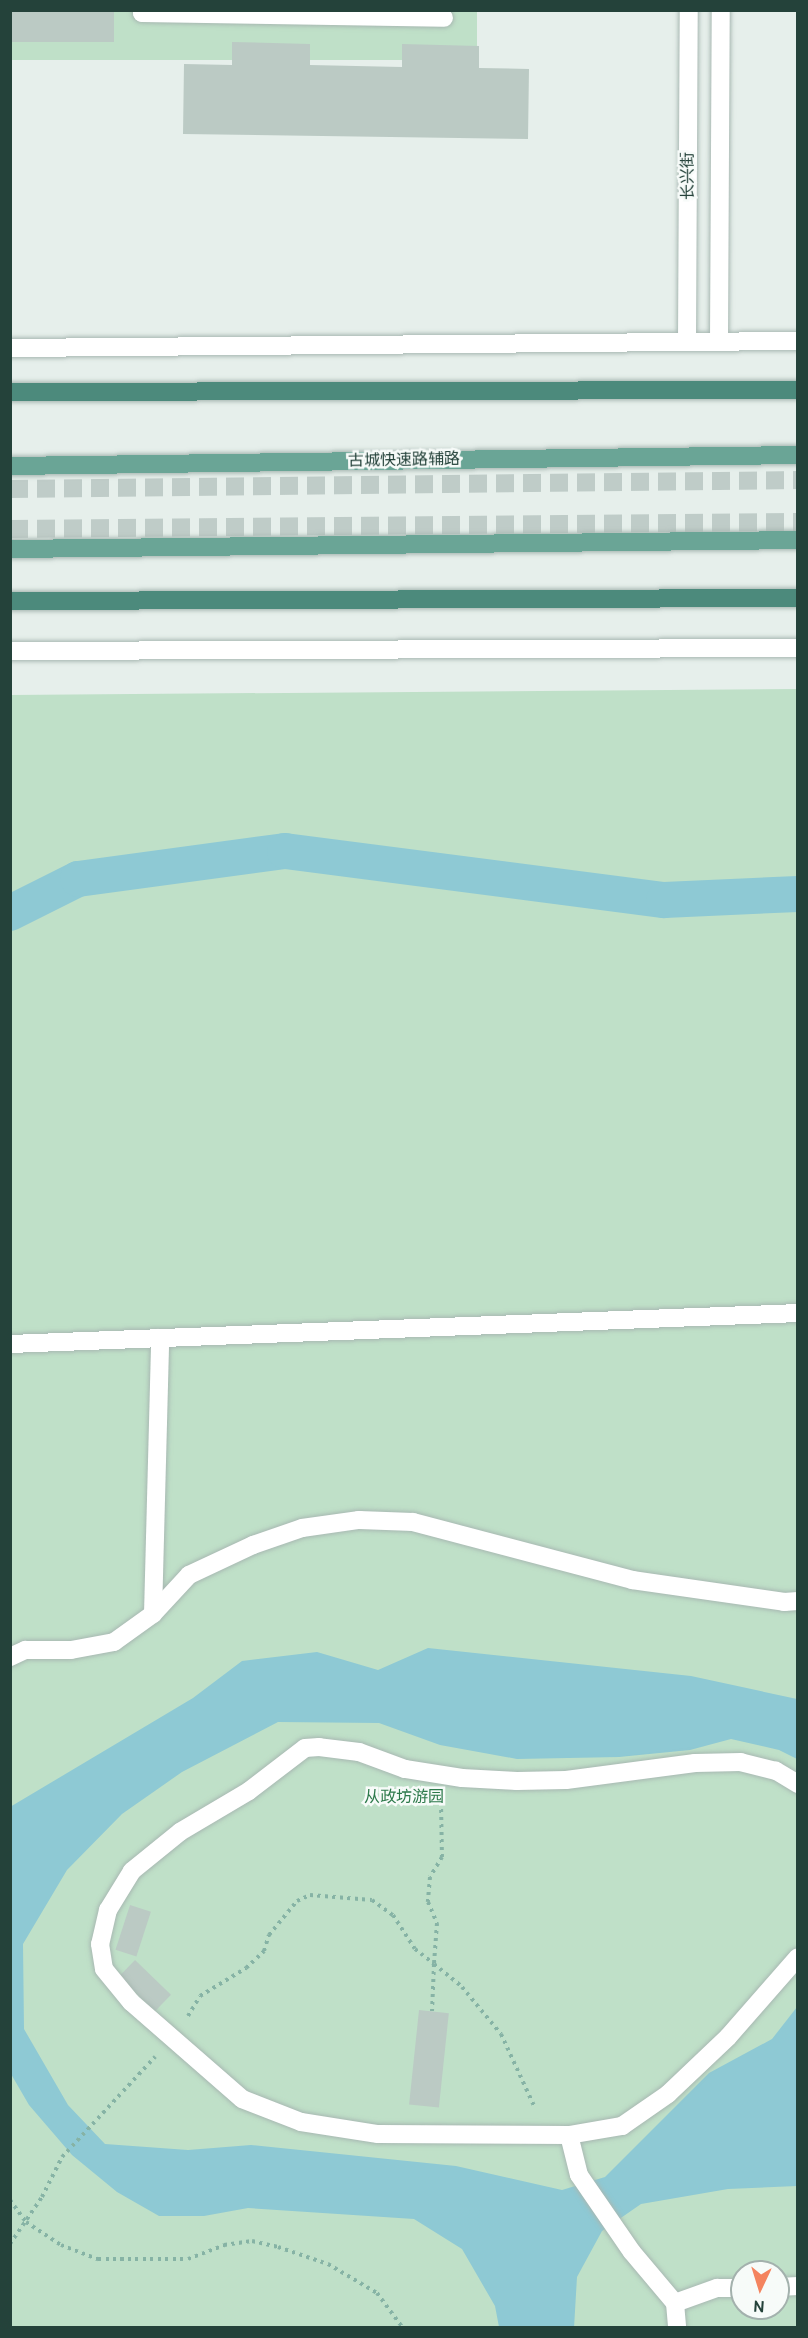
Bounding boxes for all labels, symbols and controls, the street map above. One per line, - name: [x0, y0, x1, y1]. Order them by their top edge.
- street label: 长兴街: [678, 152, 698, 200]
- street label: 古城快速路辅路: [348, 449, 460, 471]
- park label: 从政坊游园: [364, 1787, 444, 1807]
- north arrow: [730, 2260, 790, 2320]
- text: N: [753, 2297, 765, 2316]

